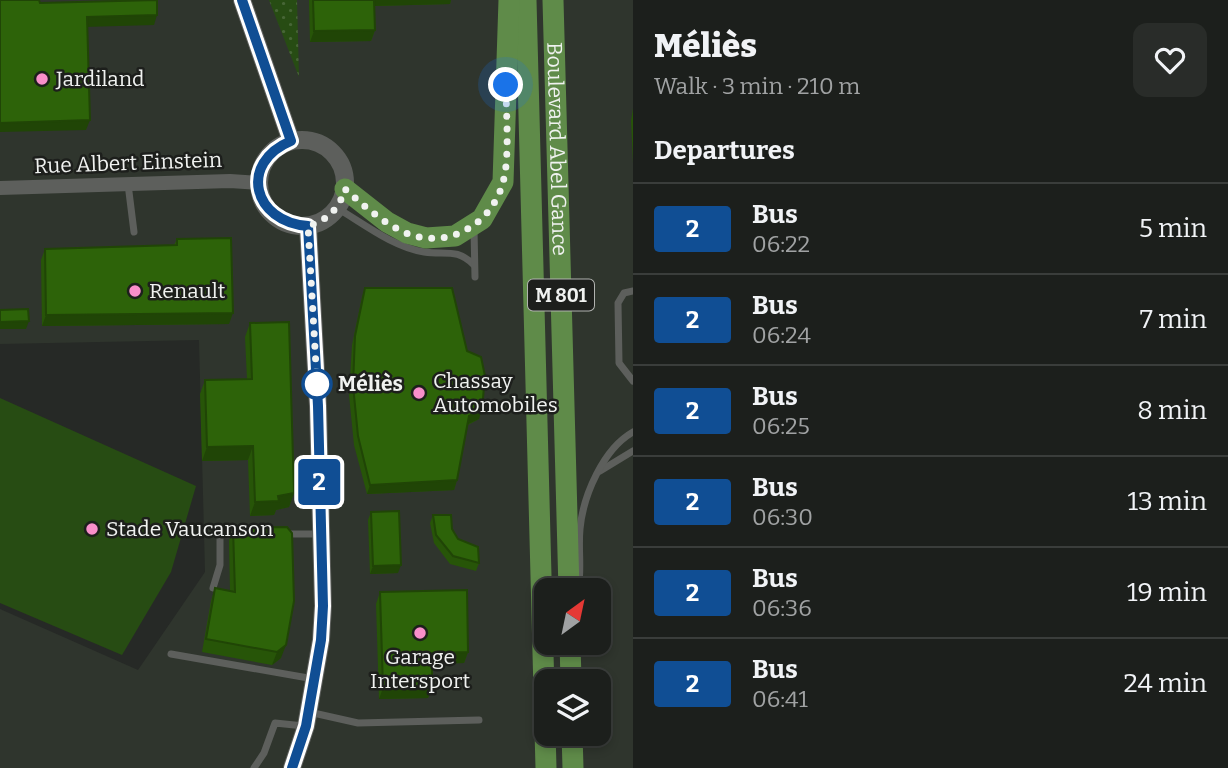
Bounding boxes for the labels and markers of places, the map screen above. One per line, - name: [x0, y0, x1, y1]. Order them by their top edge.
- place label: Jardiland: [55, 66, 145, 92]
- marker: Jardiland: [34, 71, 50, 87]
- place label: Renault: [149, 278, 226, 304]
- marker: Renault: [127, 283, 143, 299]
- place label: Chassay Automobiles: [433, 368, 558, 418]
- marker: Méliès: [302, 369, 332, 399]
- place label: Méliès: [338, 371, 403, 397]
- marker: Chassay Automobiles: [411, 385, 427, 401]
- place label: Stade Vaucanson: [106, 516, 273, 542]
- marker: Stade Vaucanson: [84, 521, 100, 537]
- marker: Garage Intersport: [412, 625, 428, 641]
- place label: Garage Intersport: [370, 644, 470, 694]

